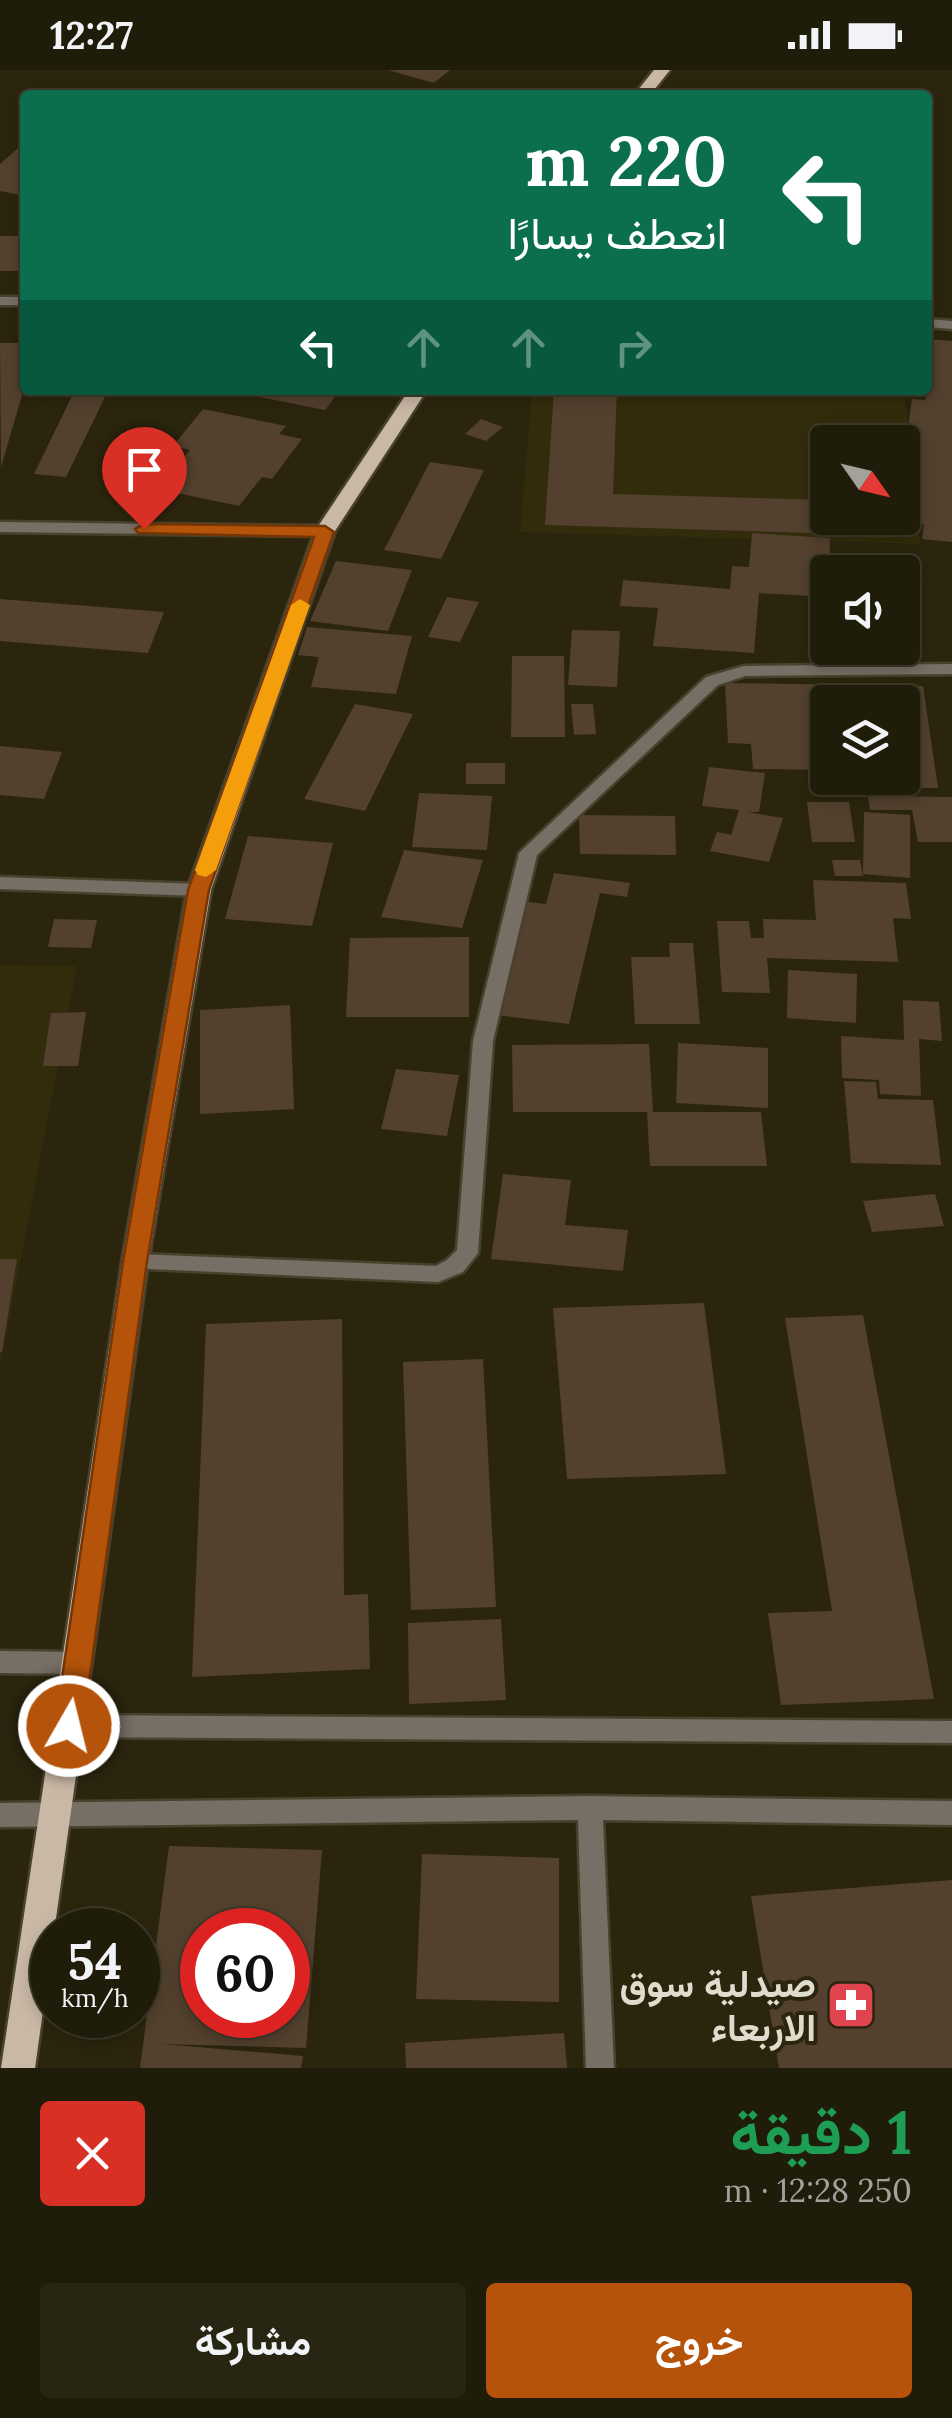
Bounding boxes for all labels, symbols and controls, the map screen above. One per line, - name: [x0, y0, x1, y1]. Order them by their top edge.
- text: 12:27: [50, 11, 133, 59]
- text: 220 m: [525, 116, 727, 205]
- icon: left: [762, 130, 892, 260]
- text: انعطف يسارًا: [507, 204, 727, 261]
- icon: left: [291, 320, 346, 375]
- icon: ahead: [396, 320, 451, 375]
- icon: ahead: [501, 320, 556, 375]
- icon: right: [606, 320, 661, 375]
- north arrow: [810, 425, 920, 535]
- map controls: [810, 425, 920, 795]
- pin: [102, 427, 187, 530]
- icon: arrive: [117, 442, 172, 497]
- button: sound: [810, 555, 920, 665]
- button: layers: [810, 685, 920, 795]
- position arrow: [17, 1674, 121, 1778]
- speed limit sign: 60: [180, 1908, 310, 2038]
- text: 54: [68, 1929, 122, 1993]
- place label: صيدلية سوق الاربعاء: [619, 1959, 816, 2052]
- pharmacy icon: صيدلية سوق الاربعاء: [825, 1979, 877, 2031]
- text: km/h: [61, 1982, 129, 2014]
- text: 1 دقيقة: [730, 2094, 912, 2170]
- button: close: [40, 2101, 145, 2206]
- text: 250 m · 12:28: [724, 2170, 912, 2211]
- button: مشاركة: [40, 2283, 466, 2398]
- button: خروج: [486, 2283, 912, 2398]

